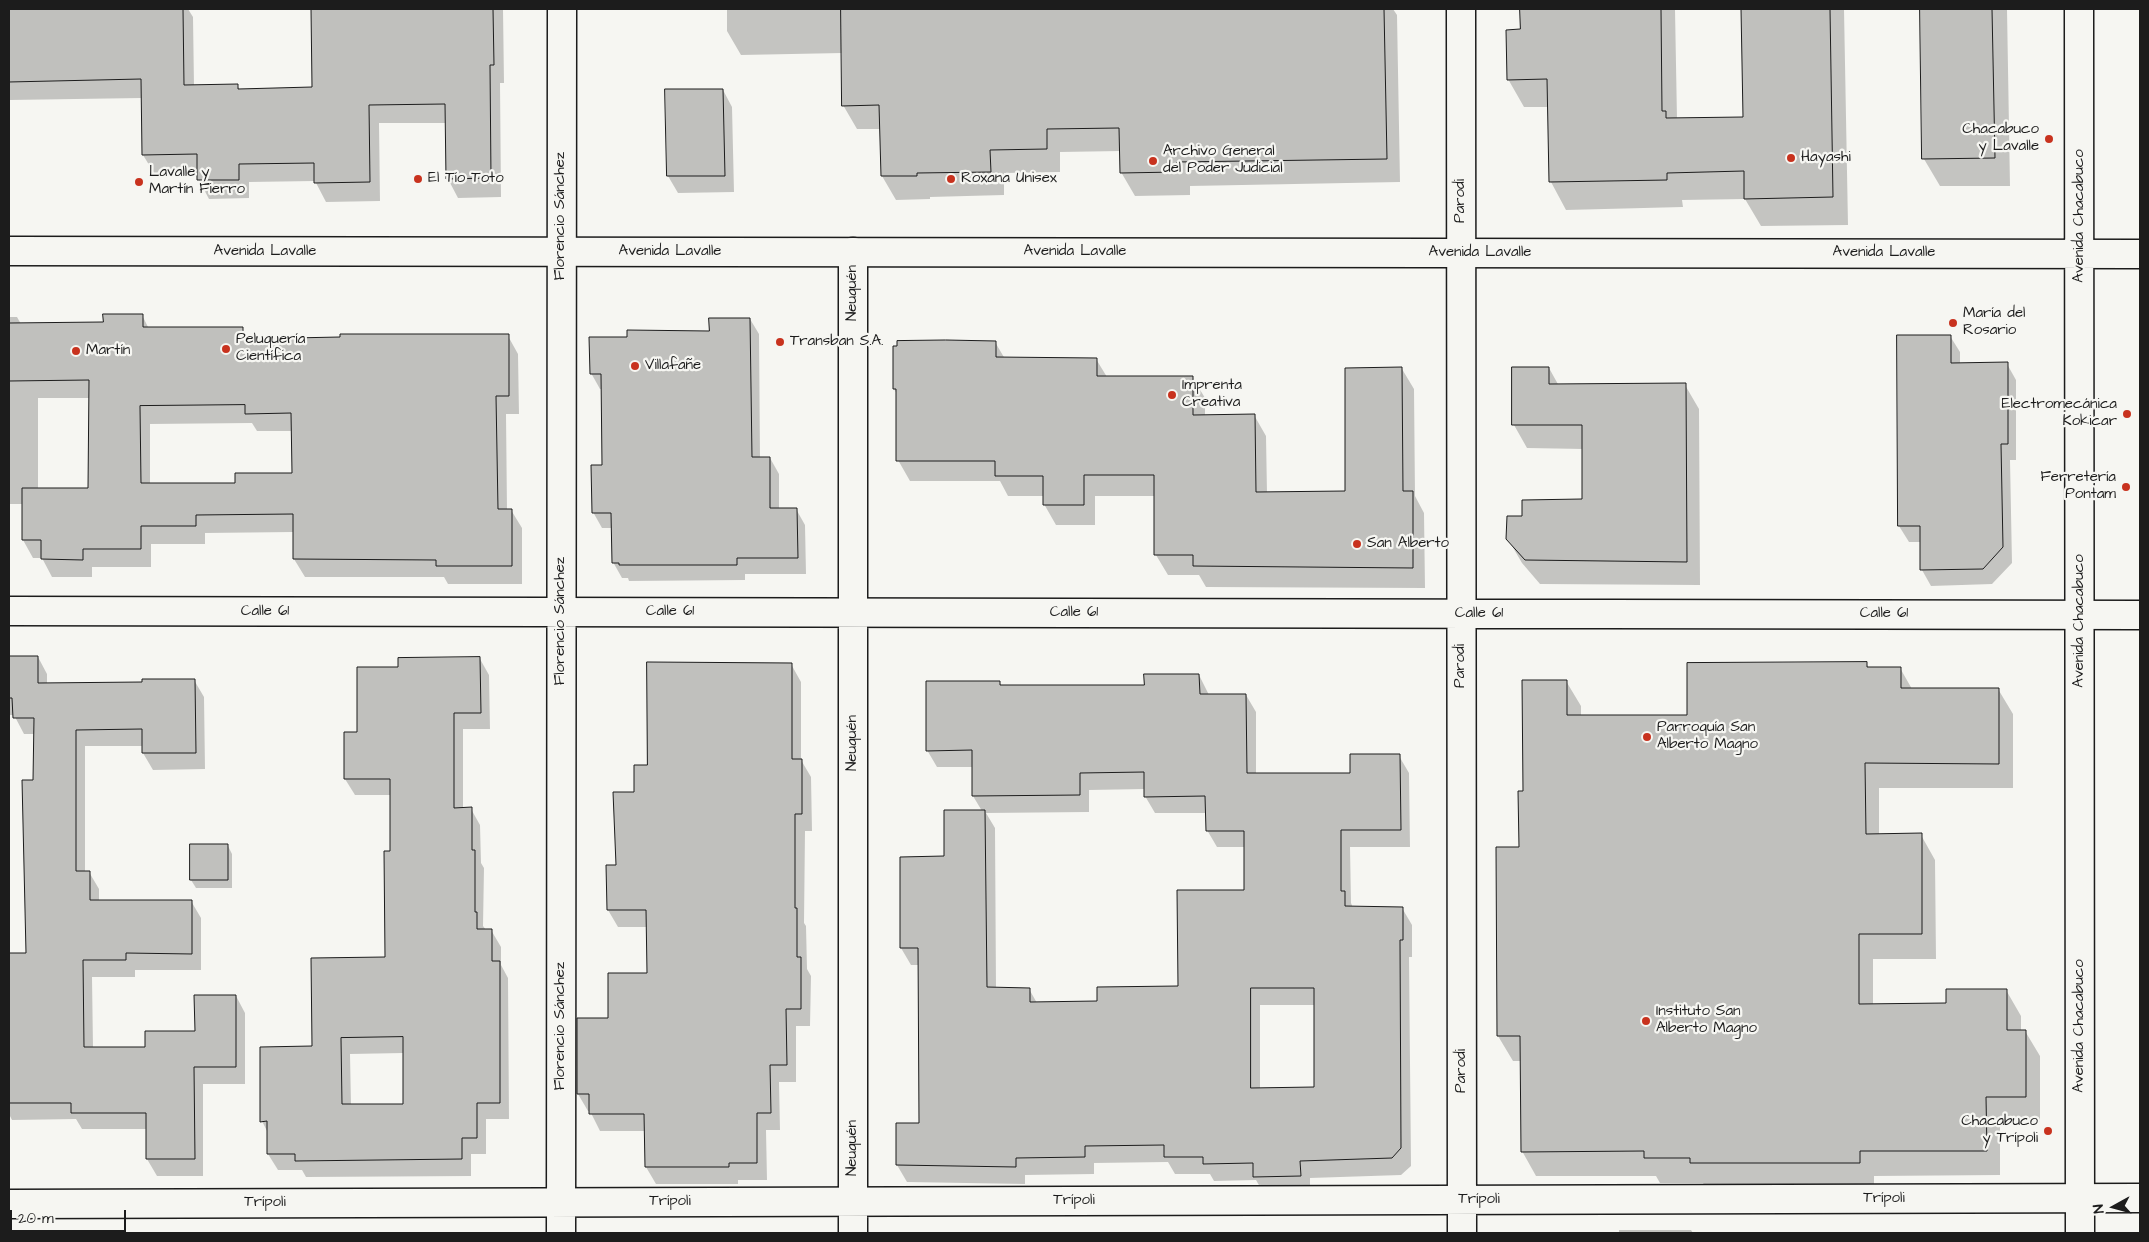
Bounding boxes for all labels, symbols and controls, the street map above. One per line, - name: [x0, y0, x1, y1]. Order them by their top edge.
- place label: Chacabuco y Lavalle: [1962, 121, 2039, 156]
- marker: Chacabuco y Lavalle: [2043, 133, 2055, 145]
- place label: Archivo General del Poder Judicial: [1163, 143, 1283, 178]
- place label: Hayashi: [1801, 149, 1851, 167]
- street label: Avenida Chacabuco: [2071, 149, 2089, 283]
- street label: Florencio Sánchez: [552, 152, 570, 280]
- marker: Hayashi: [1785, 152, 1797, 164]
- marker: Archivo General del Poder Judicial: [1147, 155, 1159, 167]
- place label: Lavalle y Martín Fierro: [149, 164, 245, 199]
- place label: El Tío Toto: [428, 170, 504, 188]
- place label: Roxana Unisex: [961, 170, 1057, 188]
- marker: El Tío Toto: [412, 173, 424, 185]
- marker: Roxana Unisex: [945, 173, 957, 185]
- marker: Lavalle y Martín Fierro: [133, 176, 145, 188]
- street label: Parodi: [1452, 179, 1470, 223]
- street label: Avenida Lavalle: [214, 243, 316, 261]
- street label: Avenida Lavalle: [619, 243, 721, 261]
- street label: Avenida Lavalle: [1024, 243, 1126, 261]
- street label: Avenida Lavalle: [1429, 244, 1531, 262]
- street label: Avenida Lavalle: [1833, 244, 1935, 262]
- street label: Neuquén: [844, 265, 862, 321]
- place label: María del Rosario: [1963, 305, 2025, 340]
- marker: María del Rosario: [1947, 317, 1959, 329]
- place label: Peluquería Científica: [236, 331, 305, 366]
- place label: Transban S.A.: [790, 333, 883, 351]
- marker: Transban S.A.: [774, 336, 786, 348]
- place label: Martín: [86, 342, 130, 360]
- marker: Peluquería Científica: [220, 343, 232, 355]
- marker: Martín: [70, 345, 82, 357]
- place label: Villafañe: [645, 357, 701, 375]
- marker: Villafañe: [629, 360, 641, 372]
- place label: Imprenta Creativa: [1182, 377, 1242, 412]
- marker: Imprenta Creativa: [1166, 389, 1178, 401]
- place label: Electromecánica Kokicar: [2002, 396, 2117, 431]
- marker: Electromecánica Kokicar: [2121, 408, 2133, 420]
- place label: Ferretería Pontam: [2040, 469, 2116, 504]
- marker: Ferretería Pontam: [2120, 481, 2132, 493]
- place label: San Alberto: [1367, 535, 1449, 553]
- marker: San Alberto: [1351, 538, 1363, 550]
- street label: Avenida Chacabuco: [2071, 554, 2089, 688]
- street label: Florencio Sánchez: [552, 557, 570, 685]
- street label: Calle 61: [241, 603, 289, 621]
- street label: Calle 61: [646, 603, 694, 621]
- street label: Calle 61: [1050, 604, 1098, 622]
- street label: Calle 61: [1455, 605, 1503, 623]
- street label: Calle 61: [1860, 605, 1908, 623]
- street label: Parodi: [1452, 644, 1470, 688]
- street label: Neuquén: [844, 715, 862, 771]
- place label: Parroquía San Alberto Magno: [1657, 719, 1758, 754]
- marker: Parroquía San Alberto Magno: [1641, 731, 1653, 743]
- street label: Avenida Chacabuco: [2071, 959, 2089, 1093]
- street label: Florencio Sánchez: [552, 962, 570, 1090]
- place label: Instituto San Alberto Magno: [1656, 1003, 1757, 1038]
- marker: Instituto San Alberto Magno: [1640, 1015, 1652, 1027]
- street label: Parodi: [1453, 1049, 1471, 1093]
- place label: Chacabuco y Trípoli: [1961, 1113, 2038, 1148]
- street label: Neuquén: [844, 1120, 862, 1176]
- marker: Chacabuco y Trípoli: [2042, 1125, 2054, 1137]
- north arrow: [2089, 1182, 2139, 1232]
- street label: Trípoli: [1863, 1190, 1905, 1208]
- street label: Trípoli: [1458, 1191, 1500, 1209]
- street label: Trípoli: [1053, 1192, 1095, 1210]
- street label: Trípoli: [649, 1193, 691, 1211]
- street label: Trípoli: [244, 1194, 286, 1212]
- scale bar: [12, 1200, 129, 1232]
- text: N: [2089, 1203, 2110, 1214]
- text: 20 m: [18, 1208, 54, 1229]

